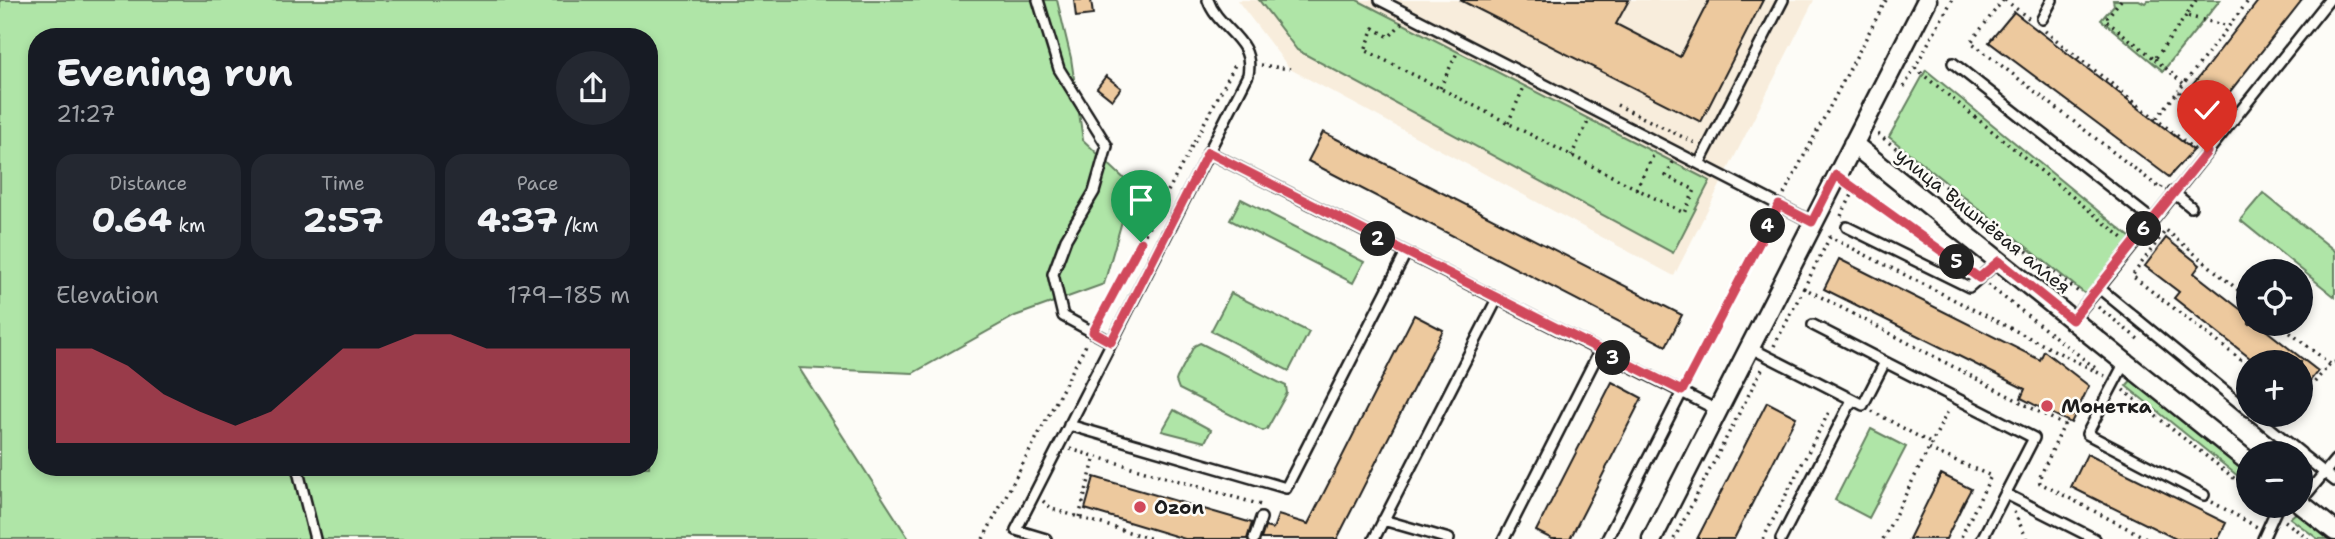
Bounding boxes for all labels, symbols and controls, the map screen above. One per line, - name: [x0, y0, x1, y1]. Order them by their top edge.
- text: Evening run: [56, 47, 293, 98]
- button: share: [556, 51, 630, 125]
- pin: [2177, 80, 2237, 152]
- icon: check: [2188, 91, 2226, 129]
- text: 21:27: [56, 99, 116, 129]
- street label: улица Вишнёвая аллея: [1890, 142, 2076, 300]
- pin: [1111, 170, 1171, 242]
- text: Distance: [109, 171, 187, 196]
- text: Time: [321, 171, 365, 196]
- text: Pace: [517, 171, 559, 196]
- icon: arrive: [1122, 181, 1160, 219]
- text: 0.64: [91, 196, 172, 243]
- text: 2:57: [303, 196, 383, 243]
- text: 4:37: [477, 196, 558, 243]
- pin: 4: [1750, 208, 1786, 244]
- pin: 6: [2126, 212, 2162, 246]
- text: km: [172, 213, 205, 238]
- text: /km: [558, 213, 598, 238]
- text: 4: [1761, 213, 1774, 238]
- text: 6: [2137, 216, 2150, 241]
- pin: 2: [1360, 222, 1396, 256]
- text: 2: [1371, 226, 1384, 251]
- pin: 5: [1940, 244, 1974, 280]
- text: 5: [1951, 249, 1962, 274]
- map controls: [2236, 259, 2313, 518]
- button: locate: [2236, 259, 2313, 336]
- text: Elevation: [56, 280, 159, 310]
- text: 179–185 m: [508, 280, 630, 310]
- pin: 3: [1596, 340, 1630, 376]
- text: 3: [1606, 345, 1619, 370]
- button: +: [2236, 350, 2313, 427]
- place label: Монетка: [2061, 394, 2152, 419]
- marker: Монетка: [2039, 398, 2055, 414]
- button: −: [2236, 441, 2313, 518]
- place label: Ozon: [1154, 495, 1204, 520]
- marker: Ozon: [1132, 499, 1148, 515]

